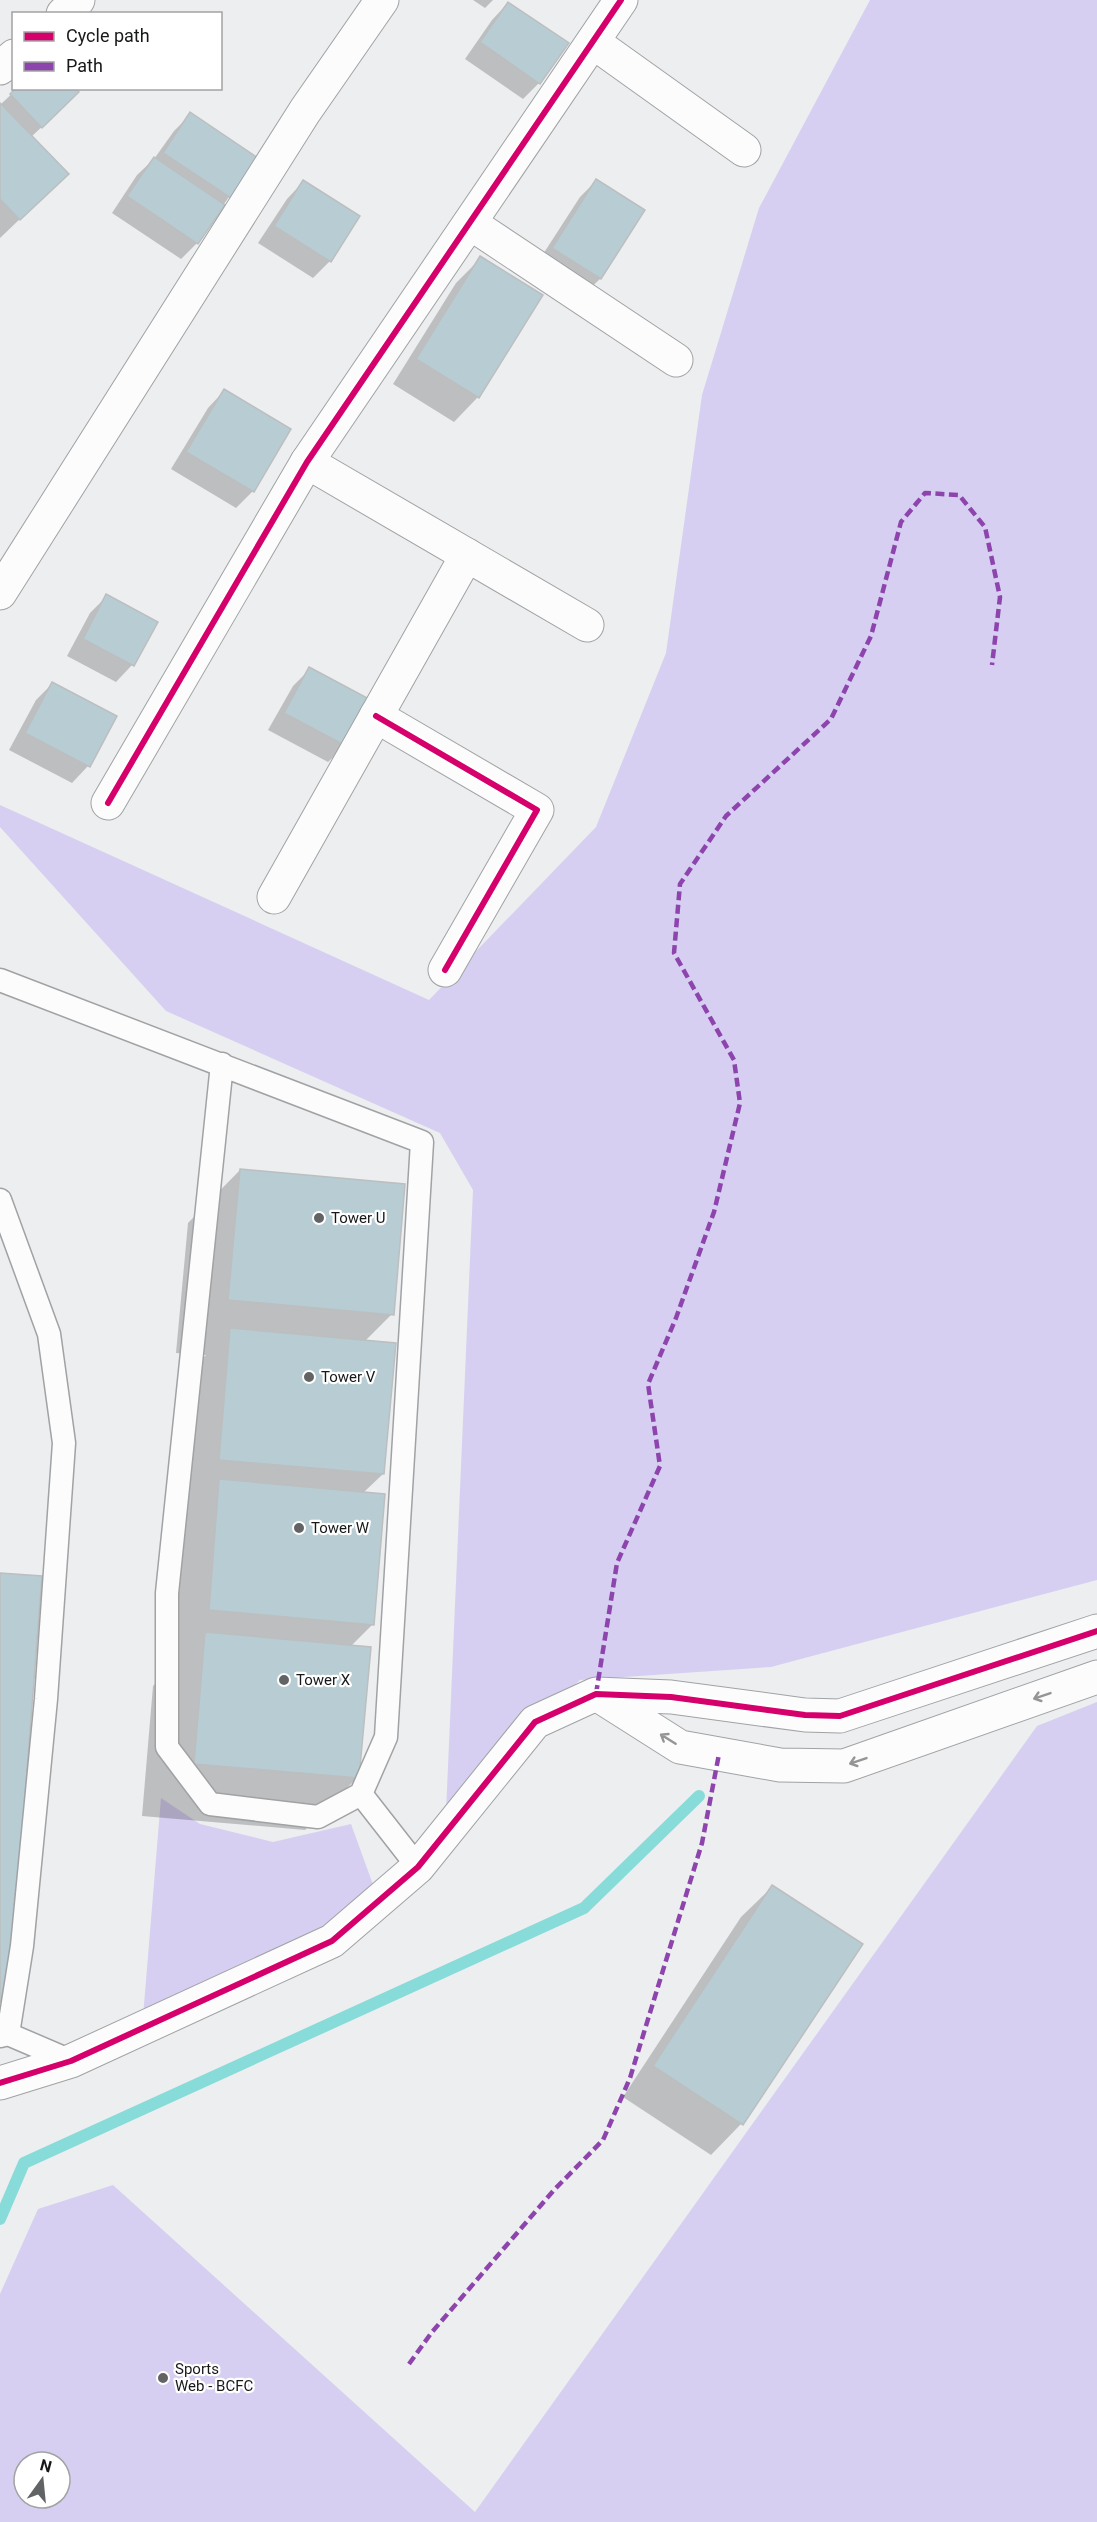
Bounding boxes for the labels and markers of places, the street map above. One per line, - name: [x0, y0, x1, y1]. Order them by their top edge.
- place label: Tower U: [331, 1209, 386, 1227]
- marker: Tower U: [312, 1211, 326, 1225]
- place label: Tower V: [321, 1368, 376, 1386]
- marker: Tower V: [302, 1370, 316, 1384]
- place label: Tower W: [311, 1519, 369, 1537]
- marker: Tower W: [292, 1521, 306, 1535]
- place label: Tower X: [296, 1671, 351, 1689]
- marker: Tower X: [277, 1673, 291, 1687]
- place label: Sports Web - BCFC: [175, 2360, 253, 2395]
- marker: Sports Web - BCFC: [156, 2371, 170, 2385]

